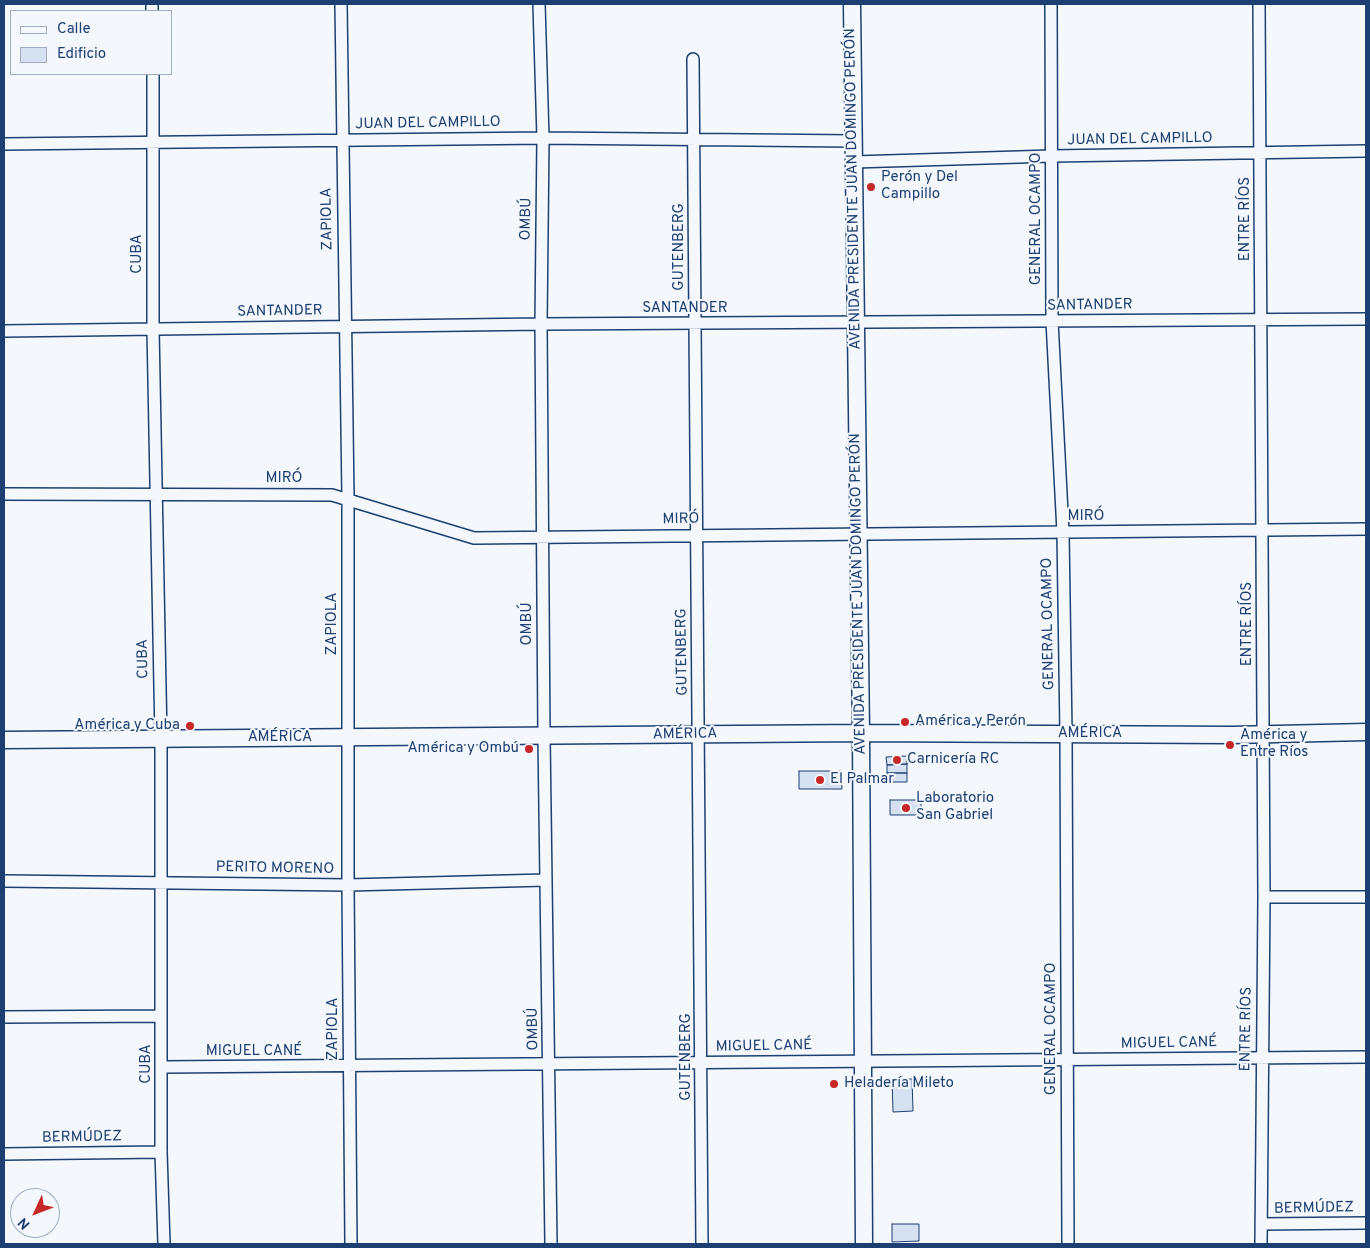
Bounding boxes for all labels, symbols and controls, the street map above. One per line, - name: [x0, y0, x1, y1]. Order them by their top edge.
- legend: [10, 10, 172, 75]
- text: Calle: [57, 20, 91, 39]
- street label: AVENIDA PRESIDENTE JUAN DOMINGO PERÓN: [842, 28, 866, 350]
- text: Edificio: [57, 45, 106, 64]
- street label: JUAN DEL CAMPILLO: [355, 114, 501, 134]
- street label: JUAN DEL CAMPILLO: [1067, 130, 1213, 150]
- street label: GENERAL OCAMPO: [1028, 153, 1046, 285]
- place label: Perón y Del Campillo: [881, 169, 958, 204]
- street label: ENTRE RÍOS: [1237, 177, 1255, 261]
- marker: Perón y Del Campillo: [865, 181, 877, 193]
- street label: ZAPIOLA: [318, 187, 338, 251]
- street label: OMBÚ: [518, 197, 536, 241]
- street label: GUTENBERG: [671, 203, 689, 291]
- street label: CUBA: [129, 234, 147, 274]
- street label: SANTANDER: [1047, 296, 1133, 316]
- street label: SANTANDER: [642, 300, 728, 318]
- street label: SANTANDER: [237, 302, 323, 322]
- street label: AVENIDA PRESIDENTE JUAN DOMINGO PERÓN: [847, 433, 871, 755]
- street label: MIRÓ: [266, 470, 302, 488]
- street label: MIRÓ: [1068, 508, 1104, 526]
- street label: MIRÓ: [662, 511, 700, 529]
- street label: GENERAL OCAMPO: [1039, 558, 1059, 690]
- street label: ENTRE RÍOS: [1239, 582, 1257, 666]
- street label: ZAPIOLA: [324, 593, 342, 655]
- street label: OMBÚ: [519, 603, 537, 645]
- street label: GUTENBERG: [673, 608, 693, 696]
- street label: CUBA: [135, 639, 153, 679]
- place label: América y Perón: [915, 713, 1026, 731]
- marker: América y Perón: [899, 716, 911, 728]
- place label: América y Cuba: [74, 717, 180, 735]
- marker: América y Cuba: [184, 720, 196, 732]
- street label: AMÉRICA: [653, 725, 717, 745]
- street label: AMÉRICA: [1058, 725, 1122, 743]
- place label: América y Entre Ríos: [1240, 727, 1308, 762]
- street label: AMÉRICA: [248, 729, 312, 747]
- marker: América y Entre Ríos: [1224, 739, 1236, 751]
- place label: América y Ombú: [407, 740, 519, 758]
- marker: América y Ombú: [523, 743, 535, 755]
- place label: Carnicería RC: [907, 751, 999, 769]
- marker: Carnicería RC: [891, 754, 903, 766]
- place label: El Palmar: [830, 771, 894, 789]
- marker: El Palmar: [814, 774, 826, 786]
- place label: Laboratorio San Gabriel: [916, 790, 994, 825]
- marker: Laboratorio San Gabriel: [900, 802, 912, 814]
- street label: PERITO MORENO: [216, 859, 334, 879]
- street label: GENERAL OCAMPO: [1043, 963, 1061, 1095]
- street label: ENTRE RÍOS: [1237, 986, 1257, 1072]
- street label: ZAPIOLA: [325, 998, 343, 1060]
- street label: OMBÚ: [525, 1007, 543, 1051]
- street label: GUTENBERG: [678, 1013, 696, 1101]
- street label: MIGUEL CANÉ: [1121, 1034, 1217, 1054]
- street label: MIGUEL CANÉ: [716, 1037, 812, 1057]
- street label: MIGUEL CANÉ: [206, 1043, 302, 1061]
- street label: CUBA: [138, 1044, 156, 1084]
- place label: Heladería Mileto: [844, 1075, 954, 1093]
- marker: Heladería Mileto: [828, 1078, 840, 1090]
- street label: BERMÚDEZ: [42, 1128, 122, 1148]
- north arrow: [10, 1188, 60, 1238]
- street label: BERMÚDEZ: [1274, 1199, 1354, 1219]
- text: N: [15, 1213, 34, 1232]

